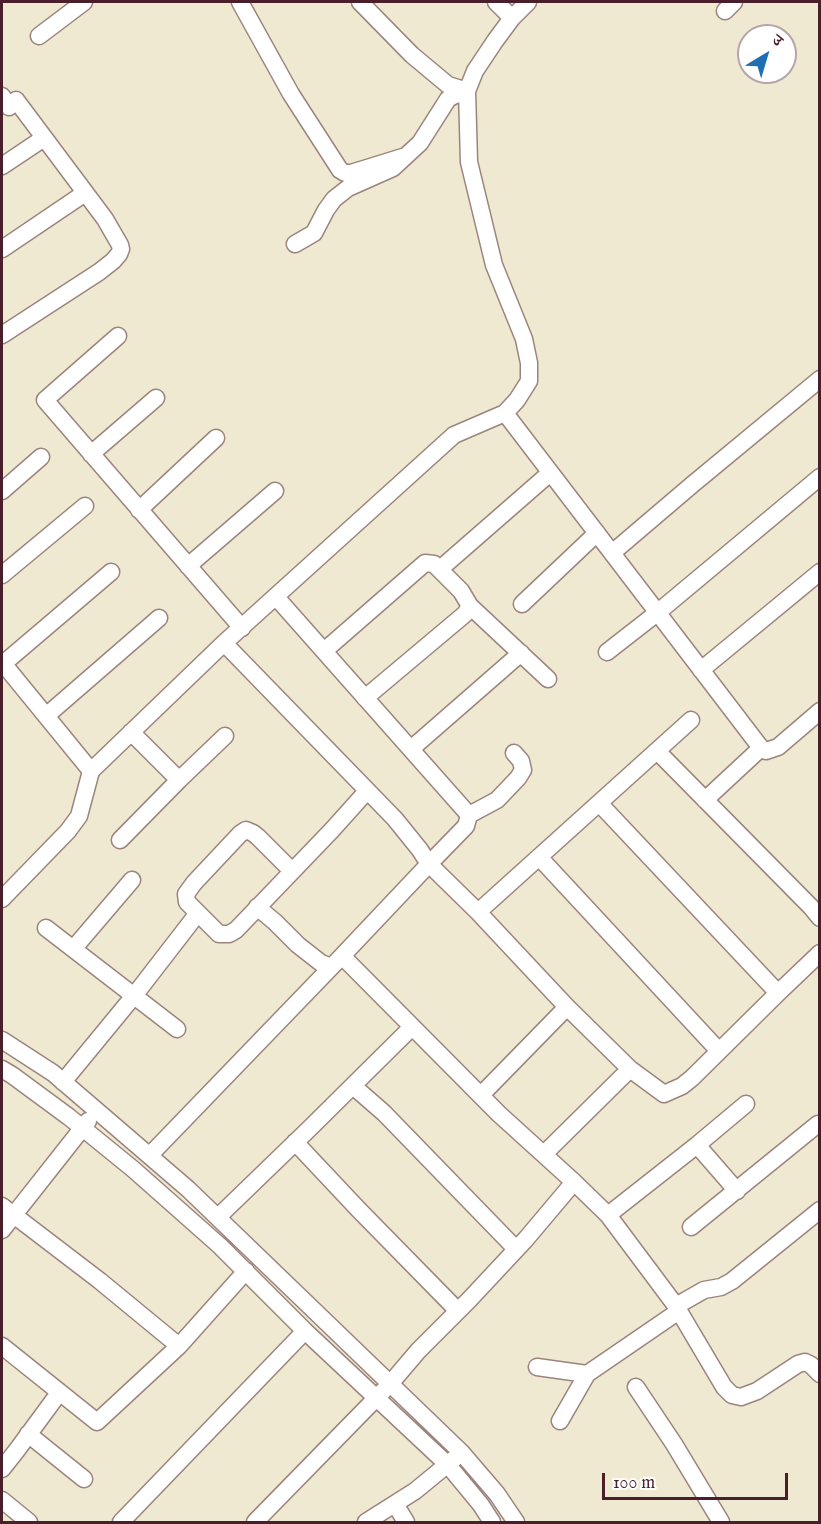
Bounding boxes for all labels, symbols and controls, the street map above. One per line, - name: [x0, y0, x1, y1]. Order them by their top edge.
- north arrow: [737, 24, 797, 84]
- text: उ: [767, 31, 786, 52]
- scale bar: [605, 1461, 791, 1499]
- text: 100 m: [613, 1472, 655, 1495]

